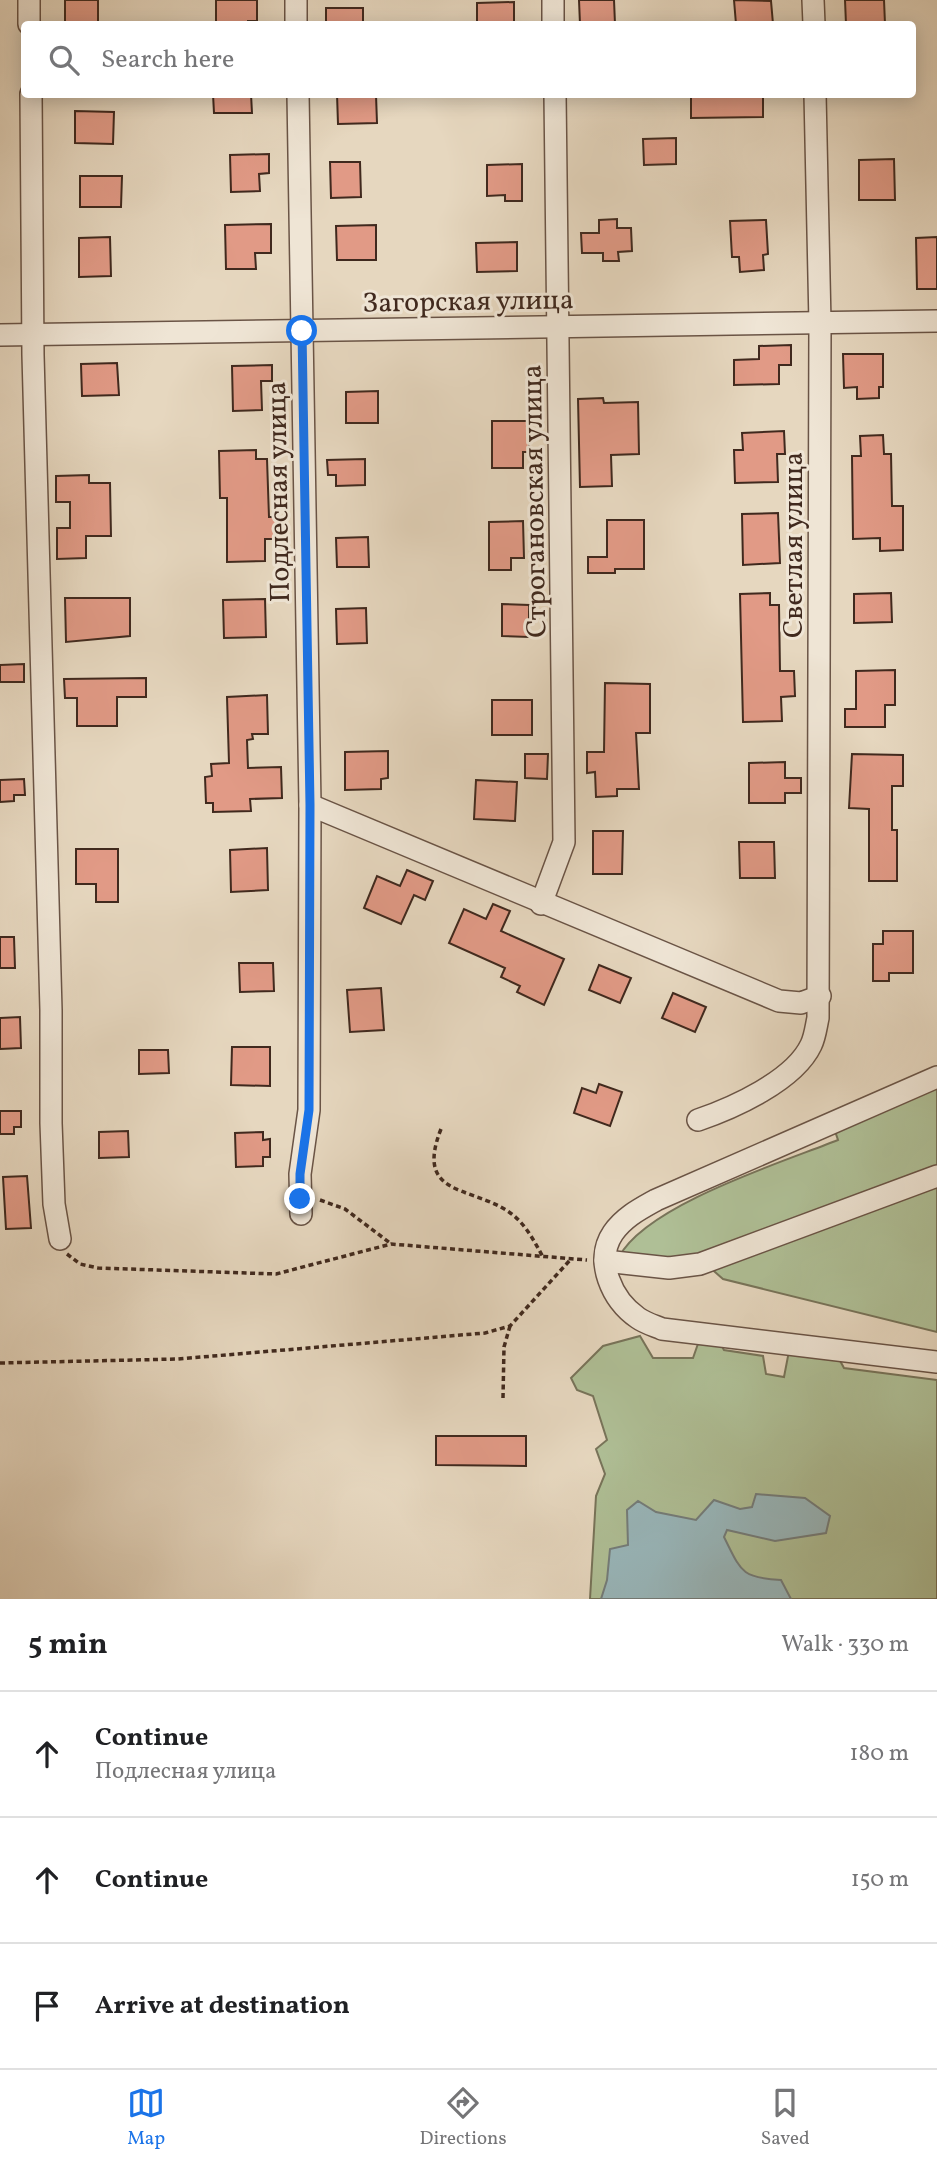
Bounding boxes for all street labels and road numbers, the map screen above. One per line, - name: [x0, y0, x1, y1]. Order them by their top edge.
- street label: Загорская улица: [362, 281, 574, 324]
- street label: Строгановская улица: [514, 364, 557, 638]
- street label: Подлесная улица: [258, 381, 301, 603]
- street label: Светлая улица: [775, 452, 814, 638]

